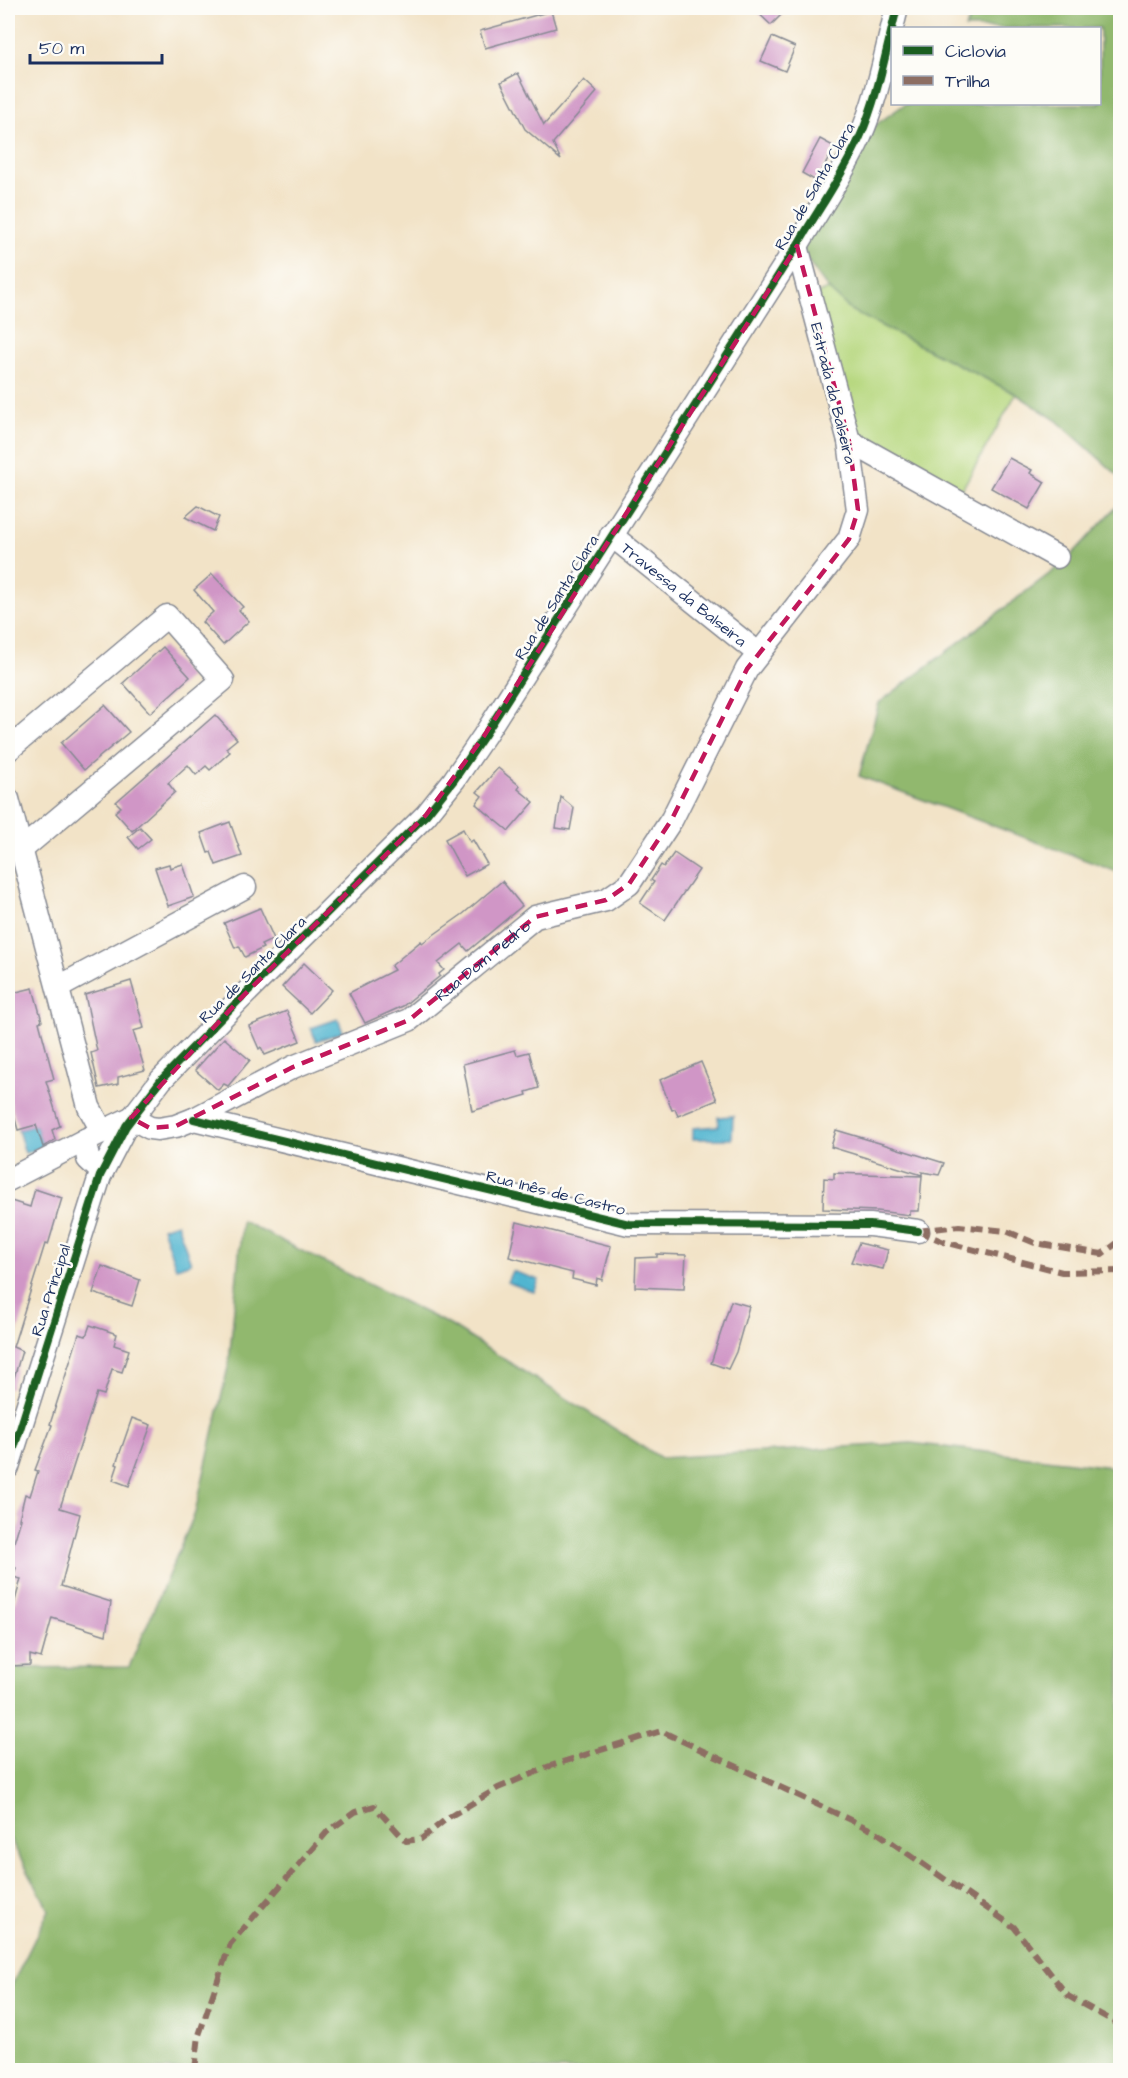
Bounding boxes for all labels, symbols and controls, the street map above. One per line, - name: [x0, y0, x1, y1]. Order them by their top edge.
- scale bar: [30, 27, 162, 65]
- legend: [891, 27, 1101, 105]
- text: 50 m: [39, 36, 84, 61]
- text: Ciclovia: [945, 39, 1006, 64]
- text: Trilha: [945, 69, 990, 94]
- street label: Rua de Santa Clara: [769, 119, 860, 254]
- street label: Estrada da Balseira: [805, 320, 861, 466]
- street label: Rua de Santa Clara: [509, 531, 604, 664]
- street label: Travessa da Balseira: [616, 537, 751, 652]
- street label: Rua de Santa Clara: [194, 911, 311, 1028]
- street label: Rua Dom Pedro: [431, 915, 535, 1007]
- street label: Rua Inês de Castro: [484, 1165, 628, 1221]
- street label: Rua Principal: [26, 1241, 76, 1339]

